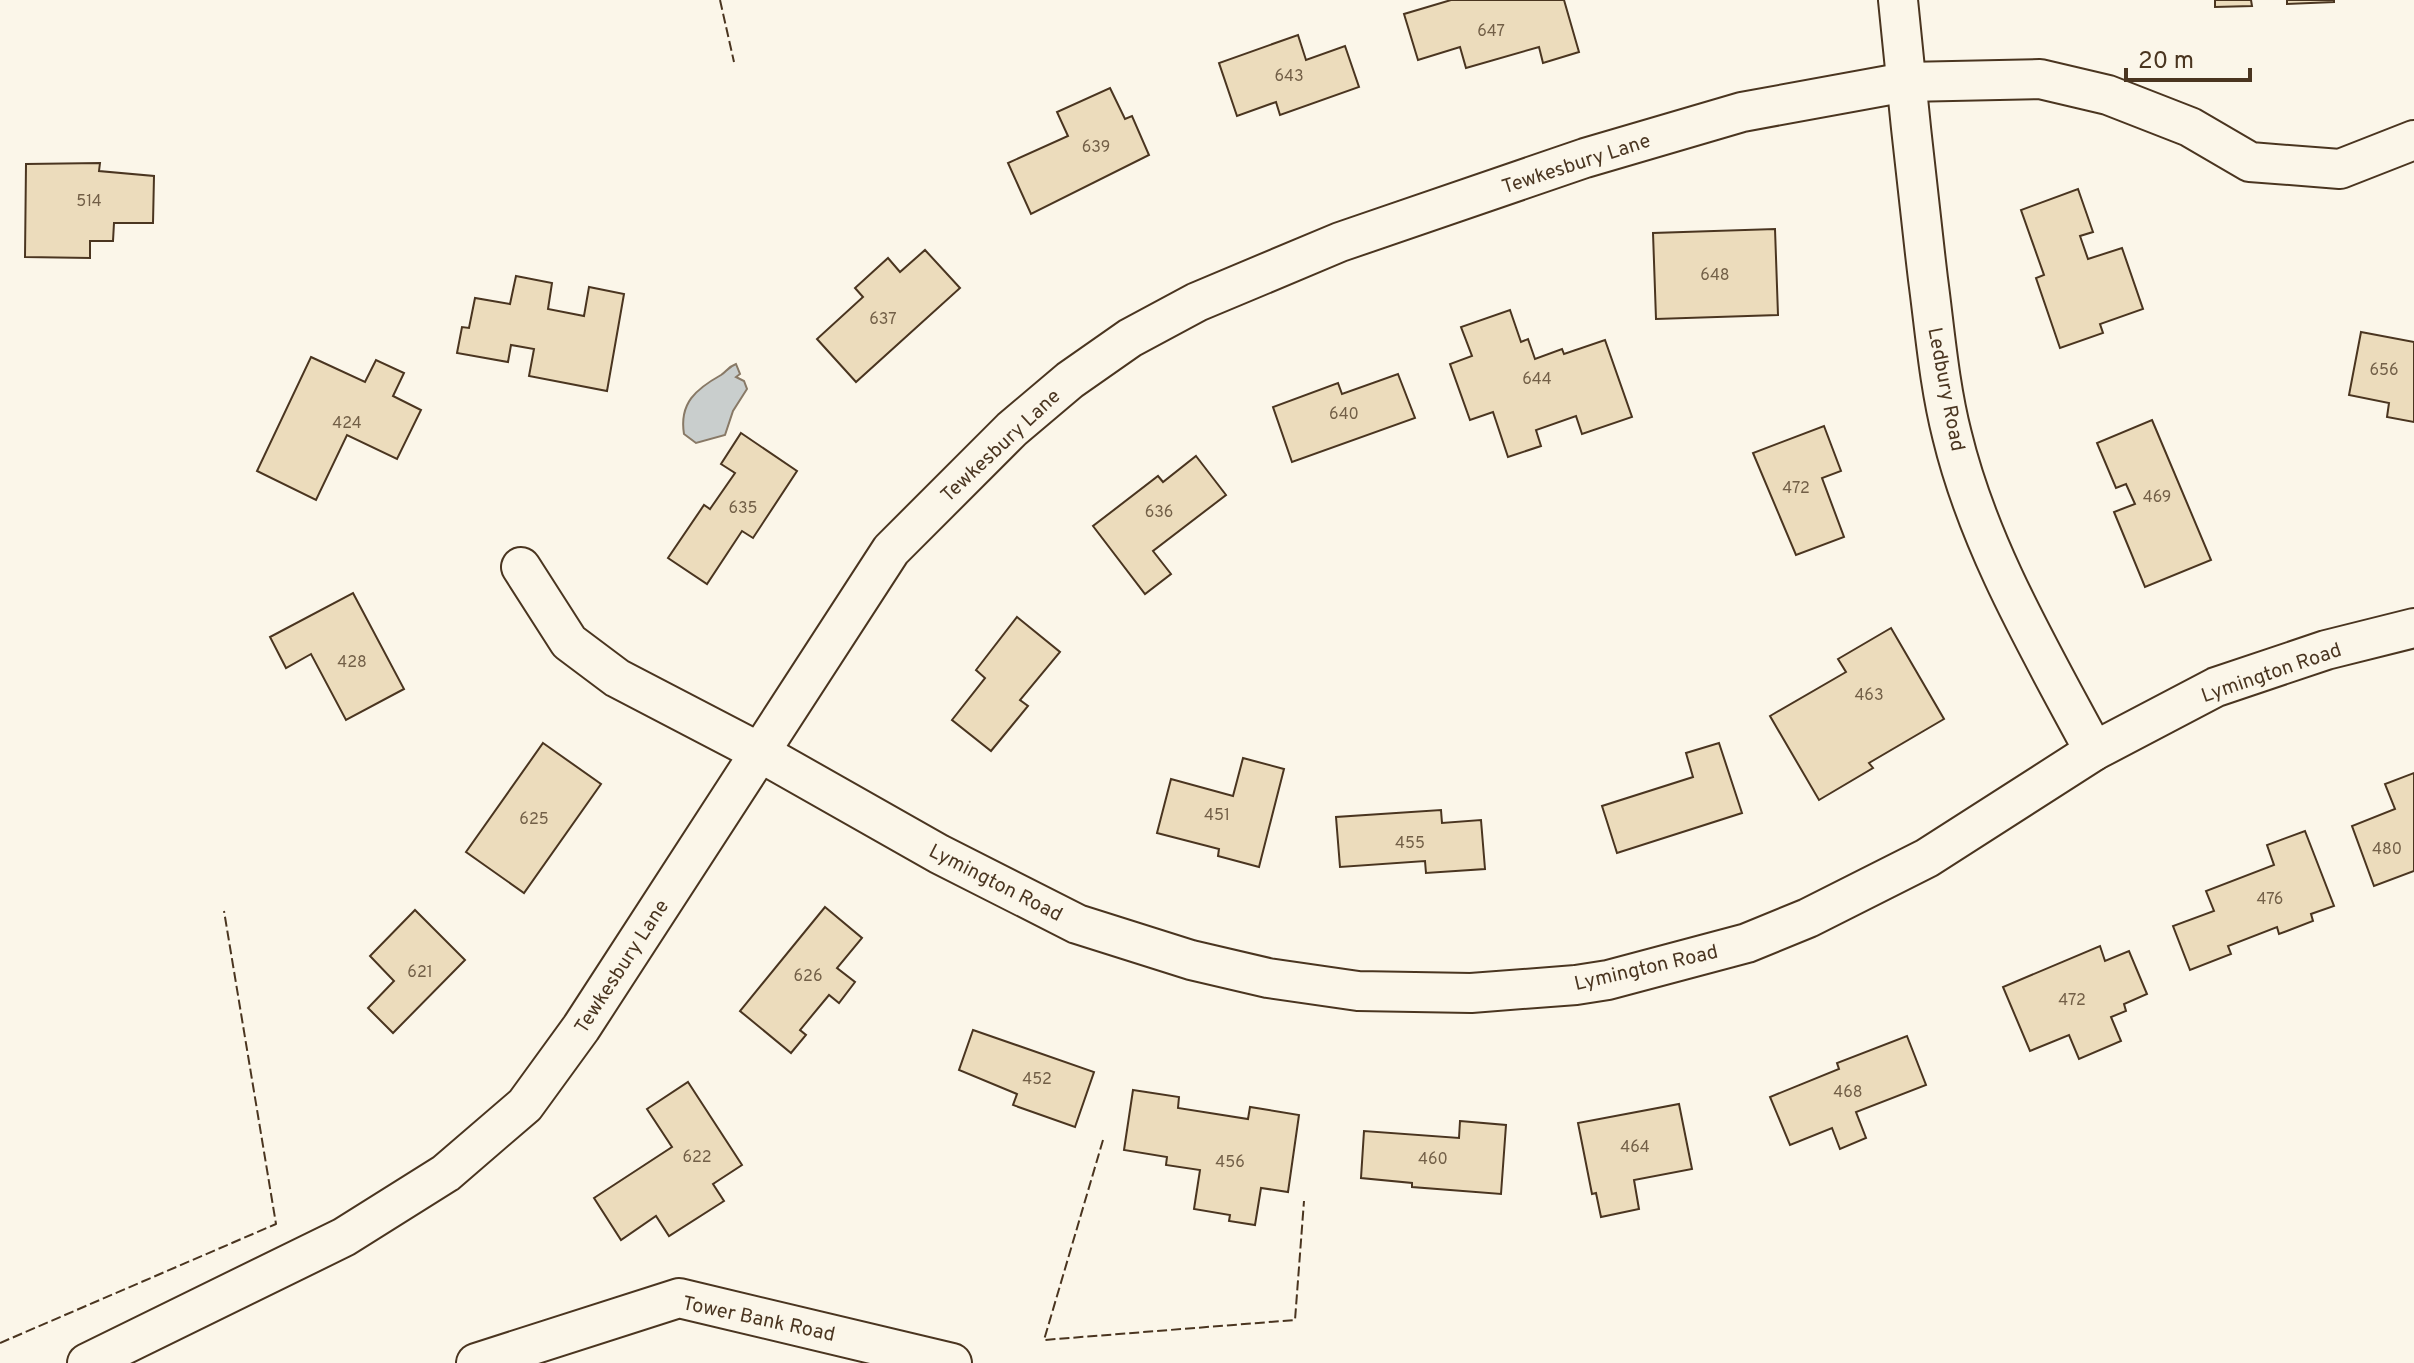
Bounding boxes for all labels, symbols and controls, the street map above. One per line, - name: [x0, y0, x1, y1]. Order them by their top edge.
- house number: 647: [1477, 22, 1505, 42]
- scale bar: [2126, 32, 2250, 82]
- text: 20 m: [2138, 47, 2194, 77]
- house number: 643: [1274, 67, 1304, 87]
- street label: Tewkesbury Lane: [1499, 129, 1654, 201]
- house number: 639: [1082, 138, 1110, 158]
- house number: 514: [76, 192, 102, 212]
- house number: 648: [1700, 266, 1730, 286]
- house number: 637: [869, 310, 897, 330]
- street label: Ledbury Road: [1920, 325, 1970, 454]
- house number: 656: [2369, 361, 2399, 381]
- house number: 644: [1522, 370, 1552, 390]
- street label: Tewkesbury Lane: [936, 384, 1067, 509]
- house number: 640: [1329, 405, 1359, 425]
- house number: 424: [332, 414, 362, 434]
- house number: 472: [1782, 479, 1810, 499]
- house number: 469: [2143, 488, 2171, 508]
- house number: 635: [728, 499, 758, 519]
- house number: 636: [1145, 503, 1173, 523]
- street label: Lymington Road: [2198, 638, 2345, 710]
- house number: 428: [337, 653, 367, 673]
- house number: 463: [1854, 686, 1884, 706]
- house number: 451: [1204, 806, 1230, 826]
- house number: 625: [519, 810, 549, 830]
- house number: 455: [1395, 834, 1425, 854]
- street label: Lymington Road: [924, 839, 1066, 929]
- house number: 480: [2372, 840, 2402, 860]
- house number: 476: [2257, 890, 2283, 910]
- street label: Tewkesbury Lane: [570, 895, 676, 1039]
- street label: Lymington Road: [1572, 940, 1721, 998]
- house number: 621: [407, 963, 433, 983]
- house number: 626: [794, 967, 822, 987]
- house number: 472: [2058, 991, 2086, 1011]
- house number: 452: [1022, 1070, 1052, 1090]
- house number: 468: [1833, 1083, 1863, 1103]
- house number: 464: [1620, 1138, 1650, 1158]
- house number: 622: [682, 1148, 712, 1168]
- house number: 460: [1418, 1150, 1448, 1170]
- house number: 456: [1215, 1153, 1245, 1173]
- street label: Tower Bank Road: [680, 1291, 837, 1349]

